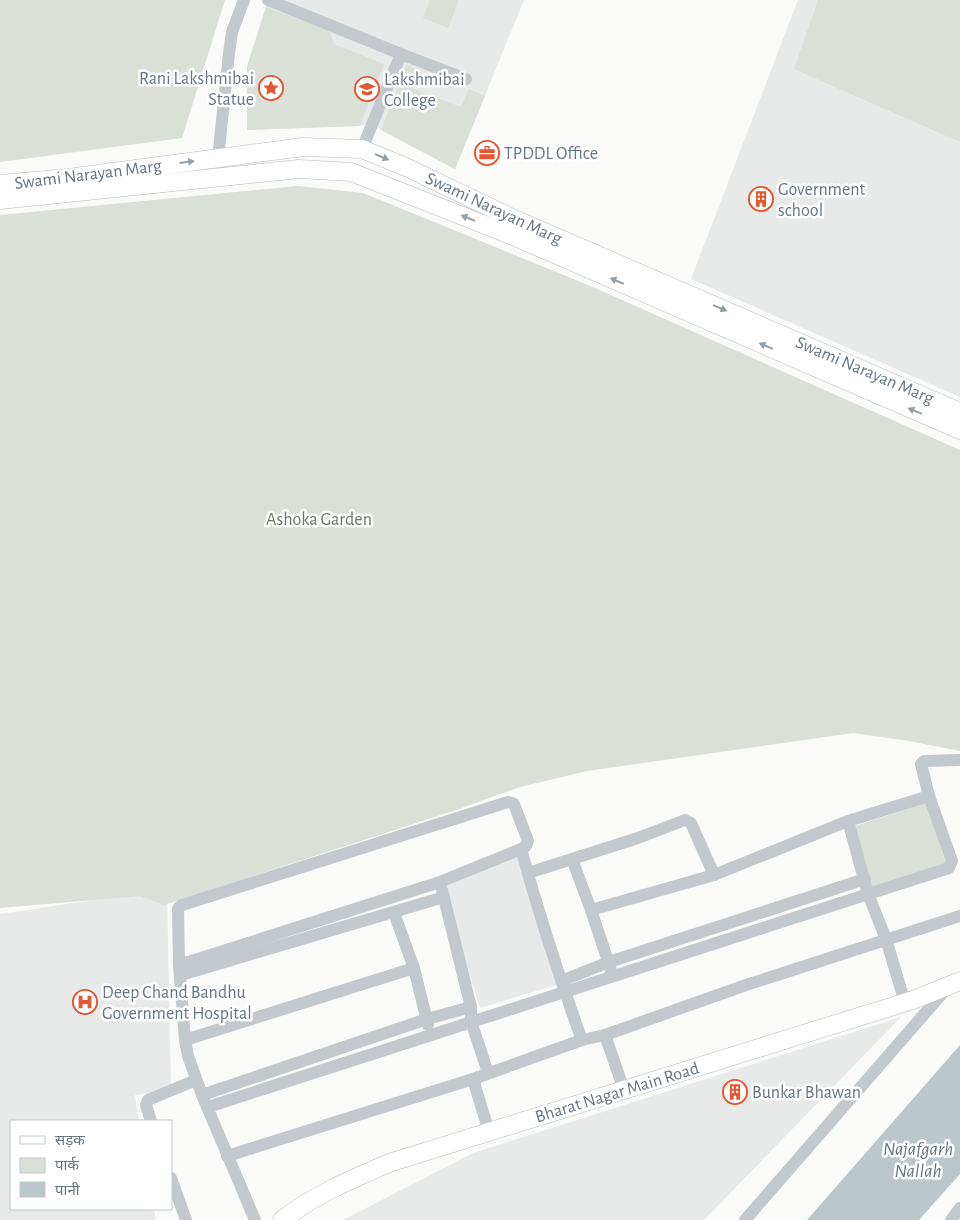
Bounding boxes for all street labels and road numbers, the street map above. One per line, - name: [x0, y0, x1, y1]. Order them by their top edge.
- street label: Swami Narayan Marg: [13, 157, 163, 193]
- street label: Swami Narayan Marg: [423, 169, 565, 248]
- street label: Swami Narayan Marg: [793, 334, 937, 408]
- street label: Bharat Nagar Main Road: [533, 1059, 701, 1126]

